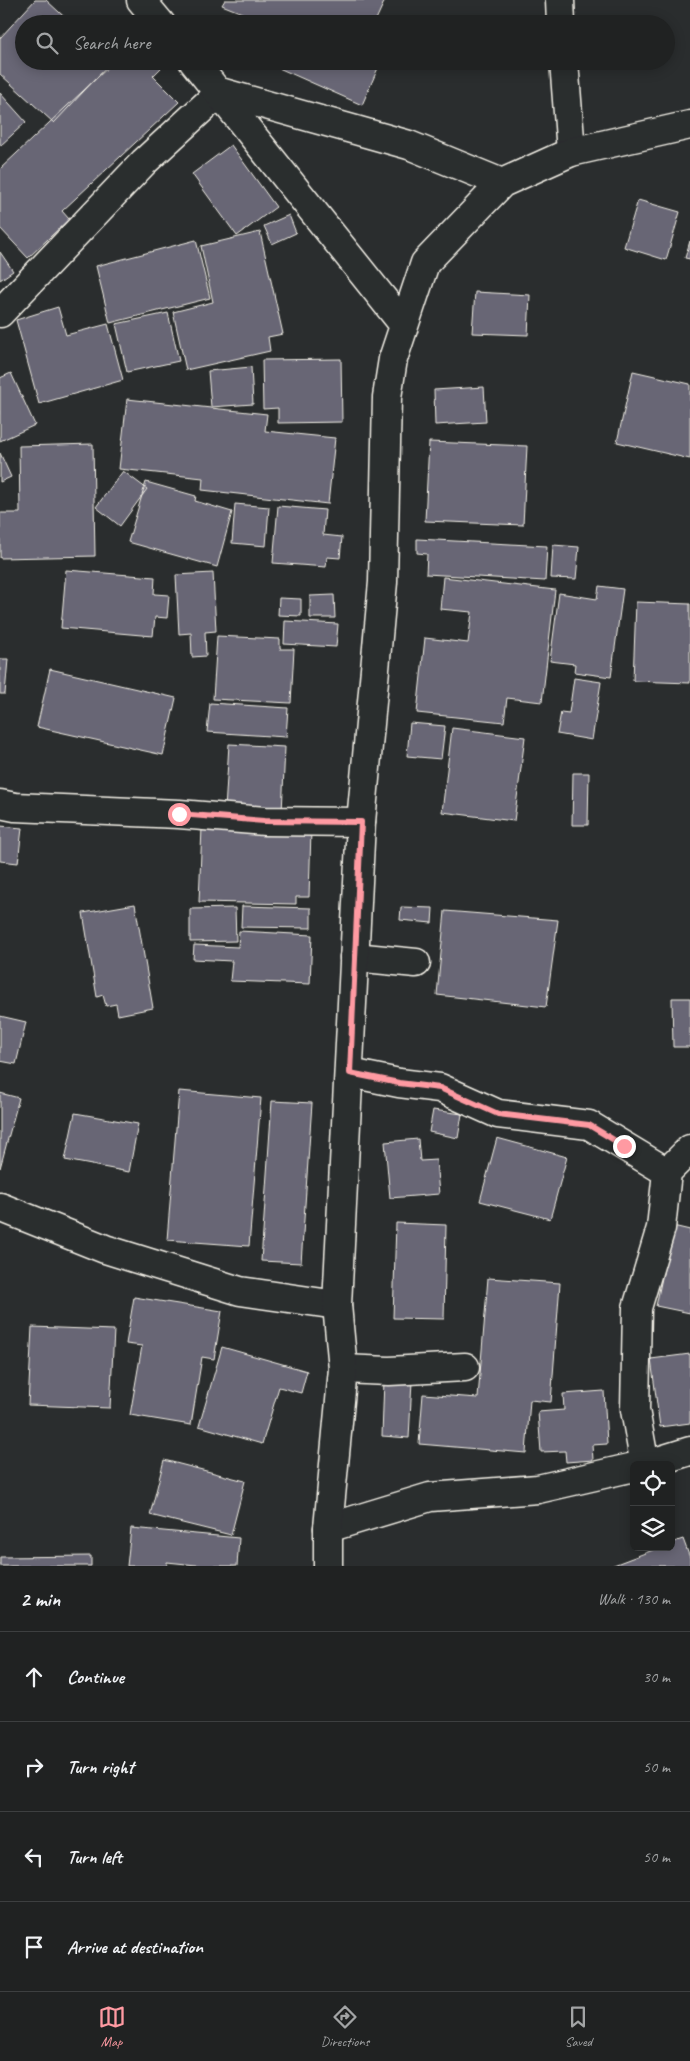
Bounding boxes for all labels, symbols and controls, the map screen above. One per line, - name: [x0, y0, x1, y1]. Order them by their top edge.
- search box: [15, 15, 675, 70]
- icon: search: [33, 29, 61, 57]
- text: Search here: [73, 31, 150, 55]
- route start: [168, 803, 191, 826]
- route end: [613, 1135, 636, 1158]
- map controls: [630, 1461, 675, 1551]
- button: locate: [630, 1461, 675, 1506]
- button: layers: [630, 1506, 675, 1551]
- text: 2 min: [20, 1586, 60, 1612]
- text: Walk · 130 m: [598, 1589, 670, 1609]
- icon: ahead: [20, 1663, 48, 1691]
- text: Continue: [67, 1665, 124, 1689]
- text: 30 m: [643, 1667, 670, 1687]
- icon: right: [20, 1753, 48, 1781]
- text: Turn right: [67, 1755, 134, 1779]
- text: 50 m: [643, 1757, 670, 1777]
- icon: left: [20, 1843, 48, 1871]
- text: Turn left: [67, 1845, 122, 1869]
- text: 50 m: [643, 1847, 670, 1867]
- icon: arrive: [20, 1933, 48, 1961]
- text: Arrive at destination: [67, 1935, 203, 1959]
- tab: Map: [98, 2003, 126, 2050]
- tab: Directions: [321, 2003, 369, 2050]
- tab: Saved: [564, 2003, 592, 2050]

